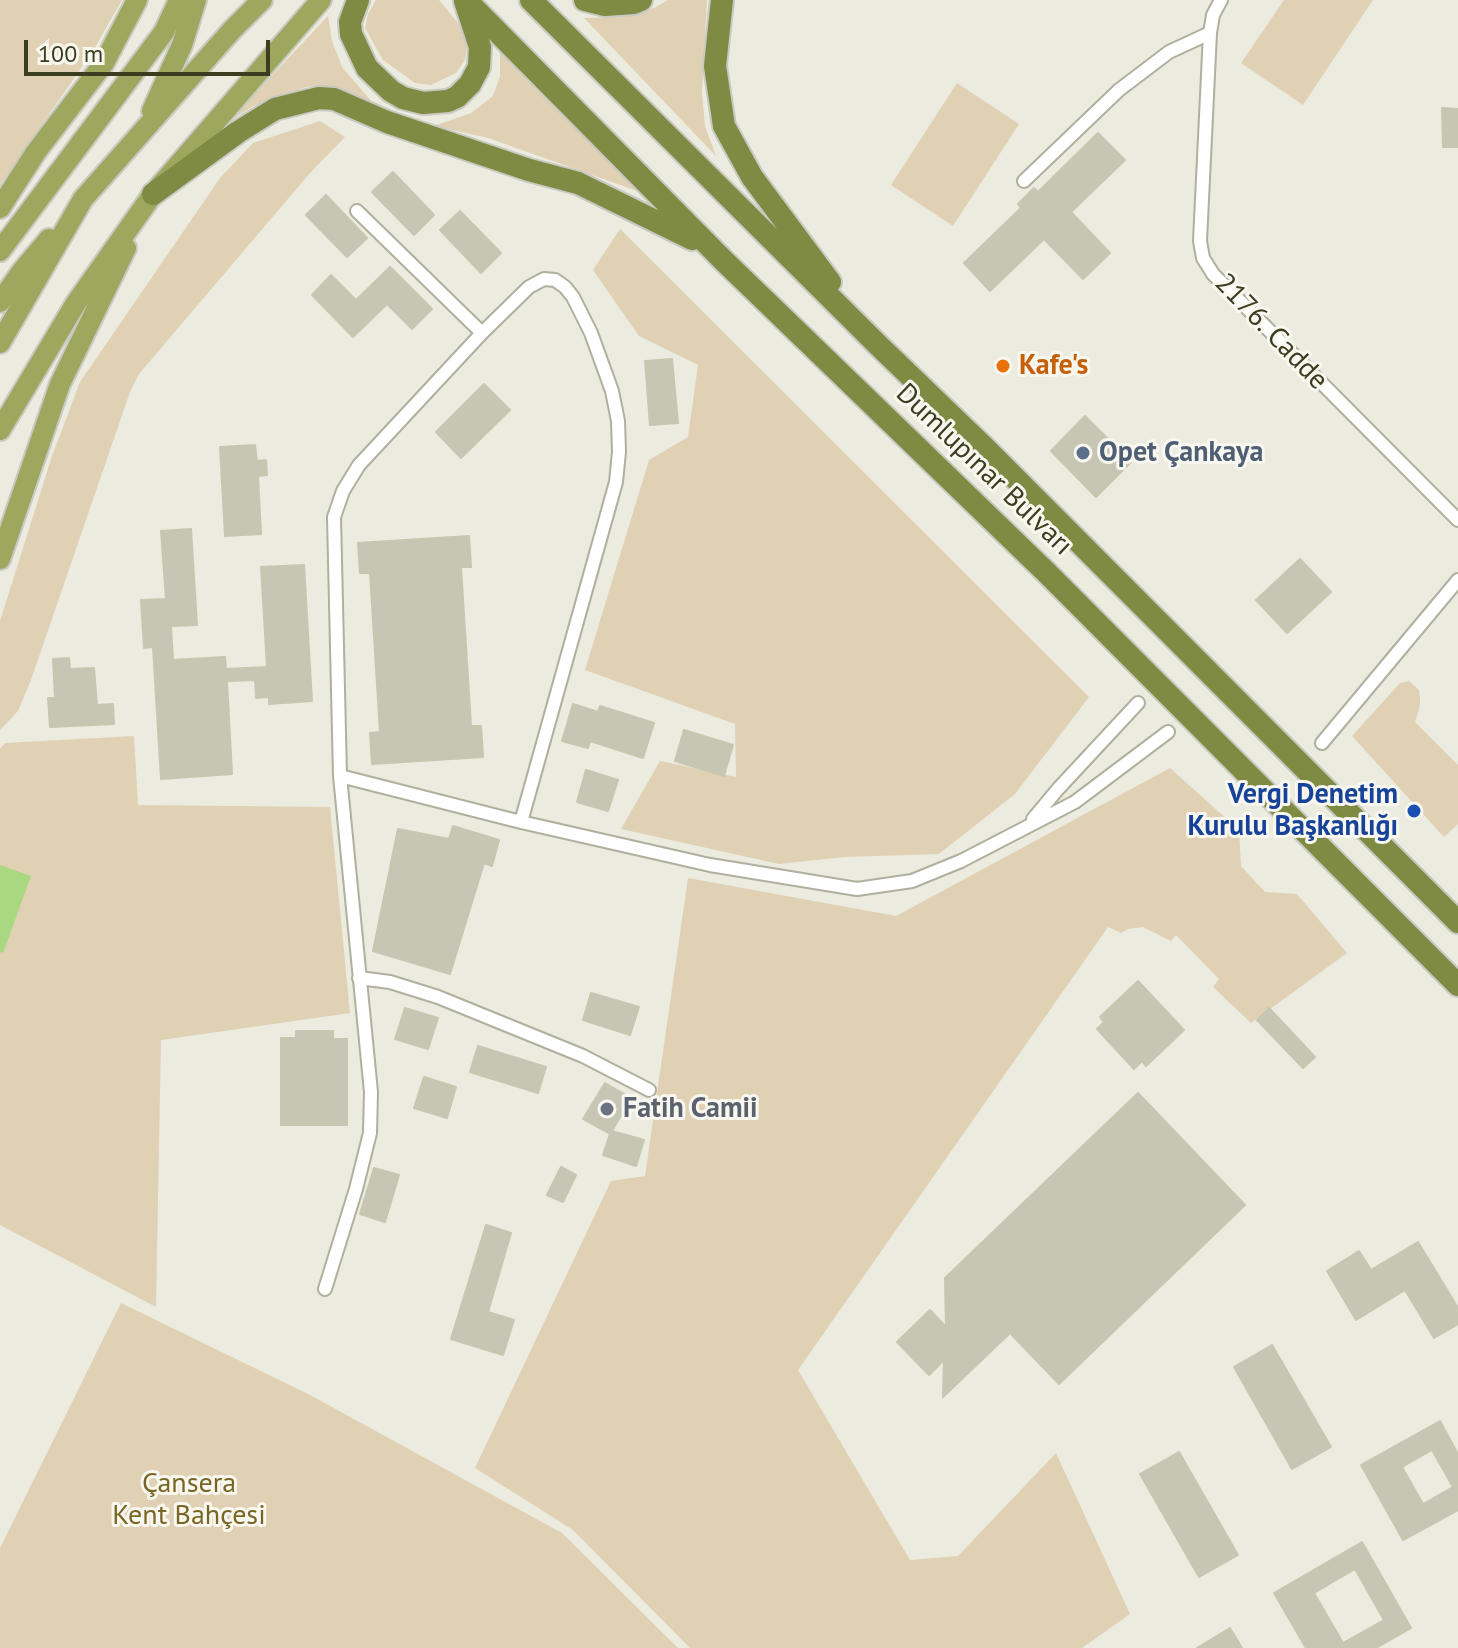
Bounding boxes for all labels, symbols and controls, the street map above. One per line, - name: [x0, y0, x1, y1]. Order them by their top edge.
- scale bar: [28, 24, 274, 74]
- text: 100 m: [38, 38, 103, 69]
- street label: 2176. Cadde: [1207, 267, 1335, 397]
- place label: Kafe's: [1019, 349, 1088, 383]
- marker: Kafe's: [994, 357, 1012, 375]
- street label: Dumlupınar Bulvarı: [889, 377, 1079, 563]
- place label: Opet Çankaya: [1099, 436, 1263, 470]
- marker: Opet Çankaya: [1074, 444, 1092, 462]
- place label: Vergi Denetim Kurulu Başkanlığı: [1187, 778, 1398, 844]
- marker: Vergi Denetim Kurulu Başkanlığı: [1405, 802, 1423, 820]
- place label: Fatih Camii: [623, 1092, 758, 1126]
- marker: Fatih Camii: [598, 1100, 616, 1118]
- park label: Çansera Kent Bahçesi: [112, 1467, 266, 1533]

